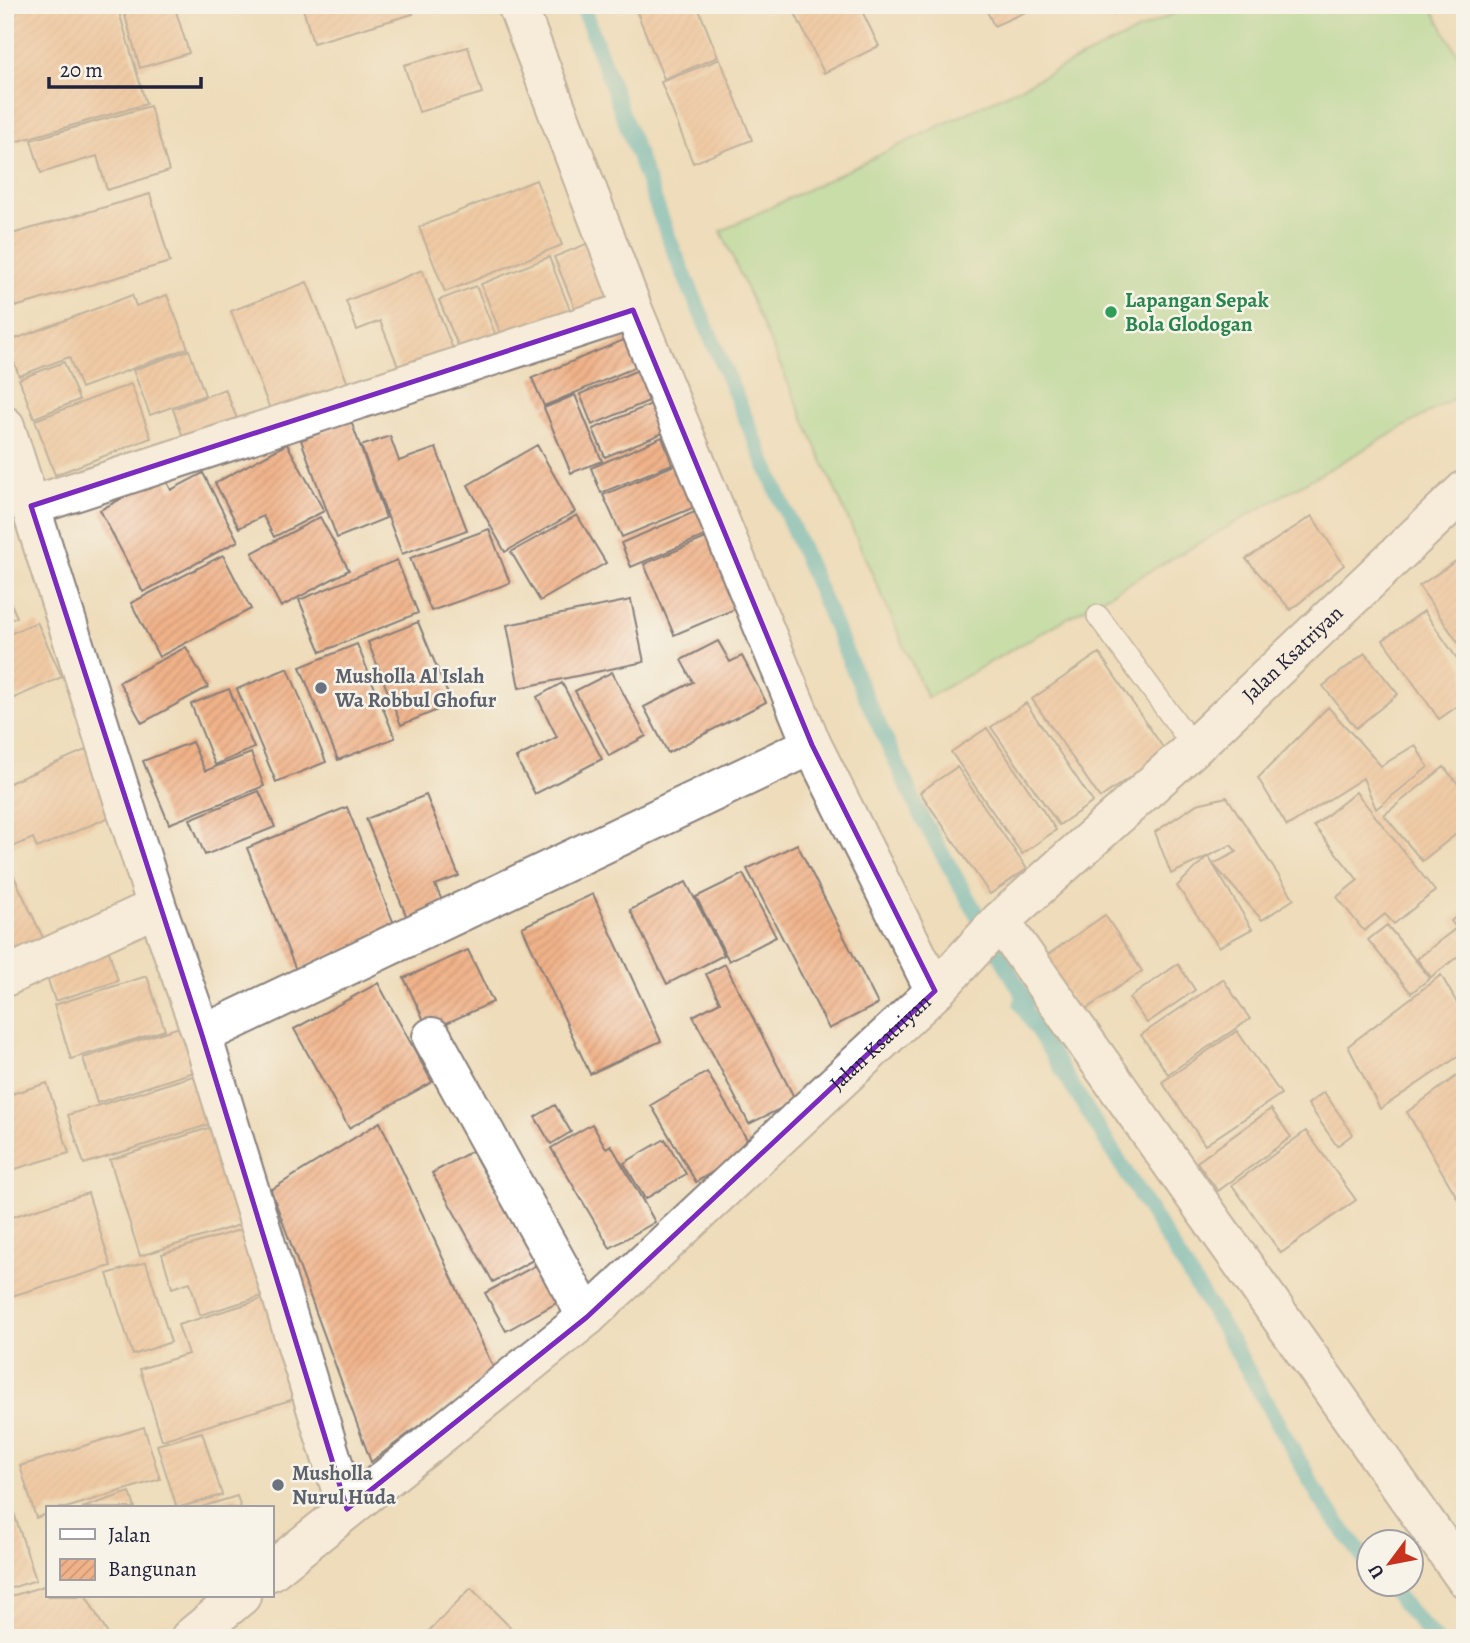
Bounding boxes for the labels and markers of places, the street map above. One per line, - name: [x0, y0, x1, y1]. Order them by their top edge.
- place label: Lapangan Sepak Bola Glodogan: [1125, 286, 1269, 338]
- marker: Lapangan Sepak Bola Glodogan: [1103, 304, 1119, 320]
- place label: Musholla Al Islah Wa Robbul Ghofur: [334, 662, 497, 714]
- marker: Musholla Al Islah Wa Robbul Ghofur: [313, 680, 329, 696]
- place label: Musholla Nurul Huda: [292, 1459, 397, 1511]
- marker: Musholla Nurul Huda: [270, 1477, 286, 1493]

